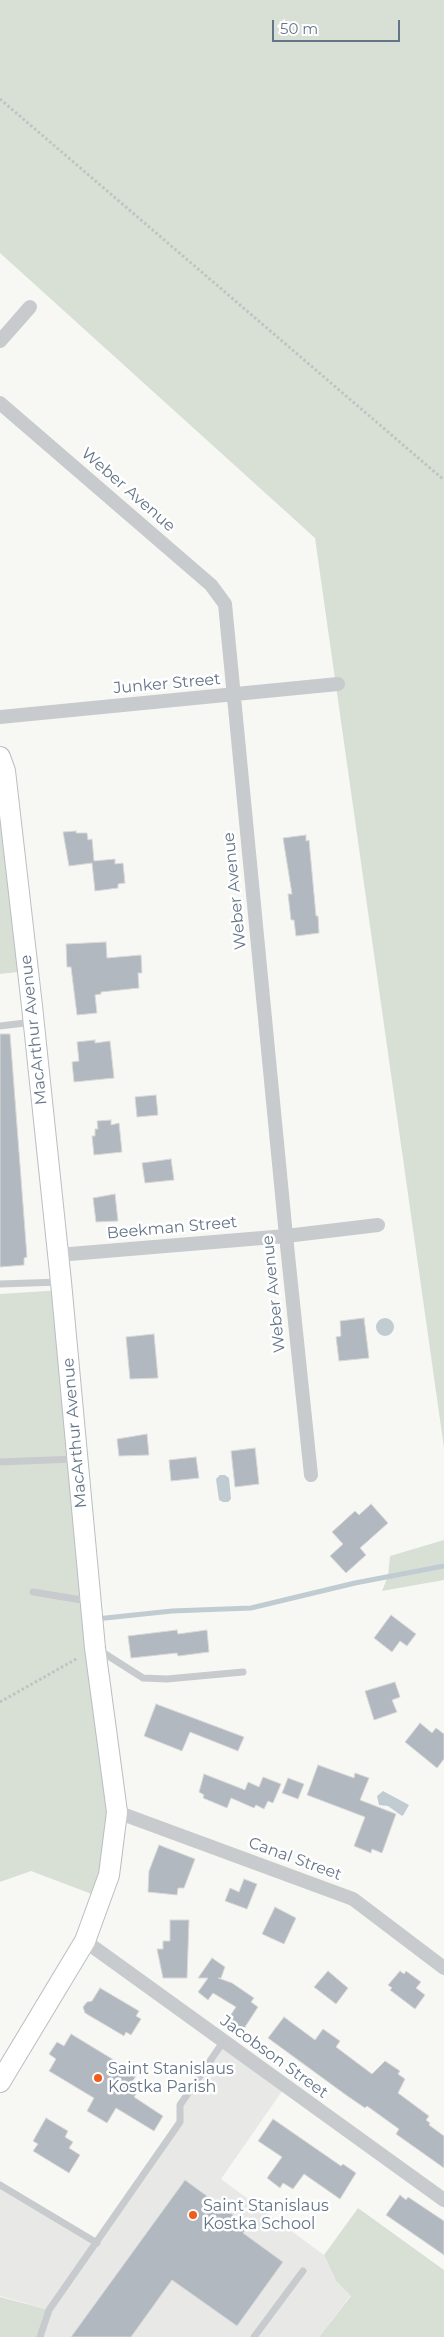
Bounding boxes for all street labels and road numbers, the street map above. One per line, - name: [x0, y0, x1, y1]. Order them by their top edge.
- street label: Weber Avenue: [77, 444, 179, 536]
- street label: Junker Street: [113, 670, 221, 698]
- street label: Weber Avenue: [219, 831, 251, 951]
- street label: MacArthur Avenue: [17, 954, 51, 1106]
- street label: Beekman Street: [106, 1213, 238, 1243]
- street label: Weber Avenue: [258, 1234, 290, 1354]
- street label: MacArthur Avenue: [59, 1357, 91, 1509]
- street label: Canal Street: [246, 1833, 344, 1885]
- street label: Jacobson Street: [216, 2011, 332, 2103]

